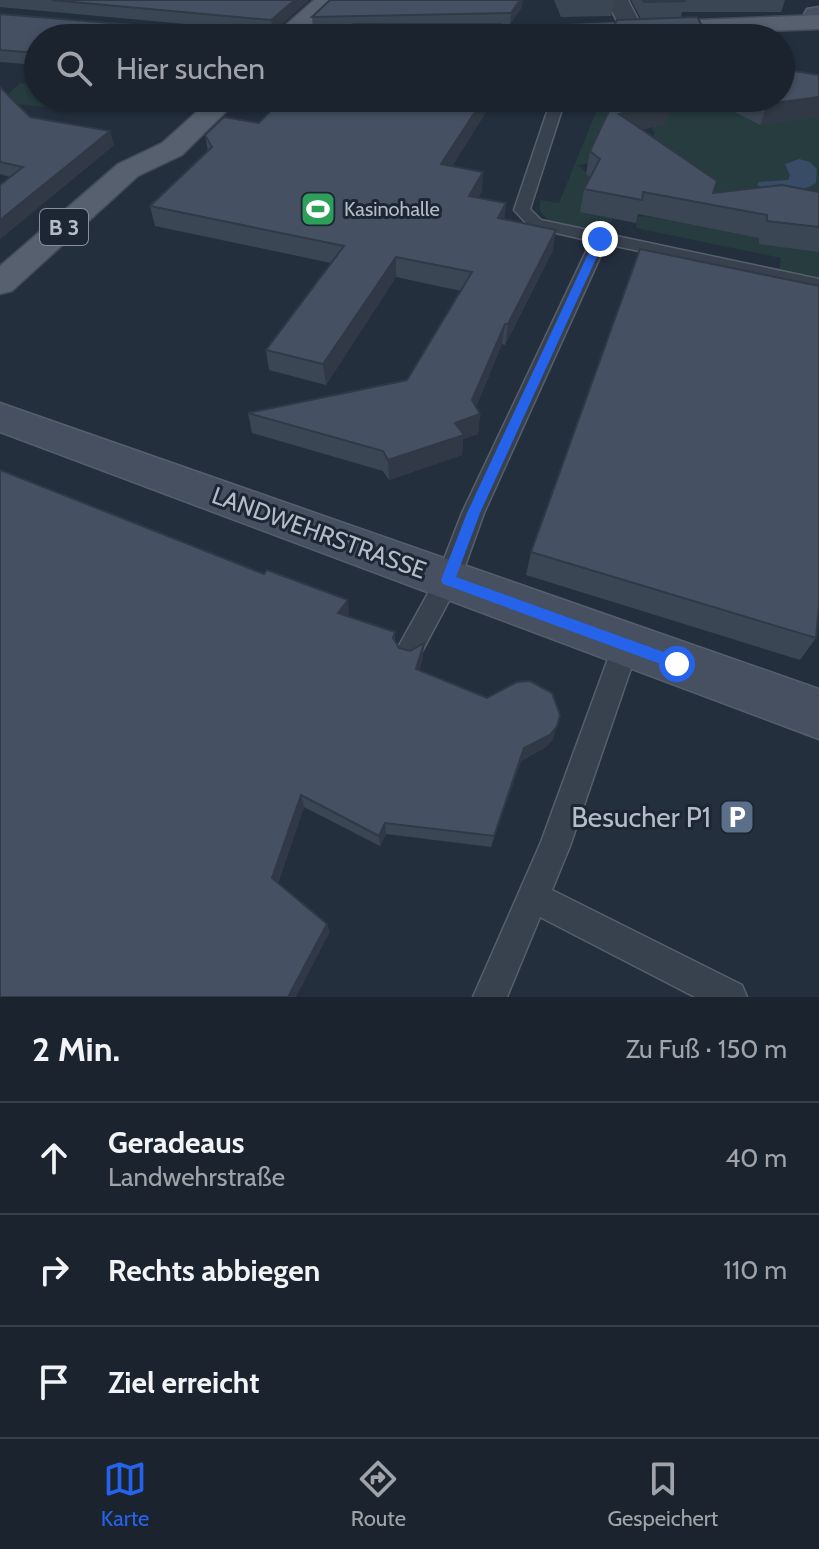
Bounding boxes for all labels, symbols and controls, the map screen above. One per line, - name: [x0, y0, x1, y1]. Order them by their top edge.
- search box: [24, 24, 795, 112]
- icon: search: [52, 46, 96, 90]
- text: Hier suchen: [116, 50, 265, 87]
- sports icon: Kasinohalle: [299, 190, 337, 228]
- place label: Kasinohalle: [344, 197, 440, 221]
- road number: B 3: [40, 209, 88, 245]
- route end: [582, 221, 618, 257]
- street label: LANDWEHRSTRASSE: [208, 480, 430, 585]
- route start: [659, 646, 695, 682]
- parking icon: Besucher P1: [718, 798, 756, 836]
- place label: Besucher P1: [571, 800, 711, 834]
- text: 2 Min.: [32, 1028, 120, 1070]
- text: Zu Fuß · 150 m: [626, 1033, 787, 1065]
- text: Geradeaus: [108, 1124, 245, 1161]
- icon: ahead: [32, 1136, 76, 1180]
- text: 40 m: [725, 1142, 787, 1174]
- text: Landwehrstraße: [108, 1161, 285, 1193]
- icon: right: [32, 1248, 76, 1292]
- text: Rechts abbiegen: [108, 1252, 320, 1289]
- text: 110 m: [723, 1254, 787, 1286]
- icon: arrive: [32, 1360, 76, 1404]
- text: Ziel erreicht: [108, 1364, 259, 1401]
- tab: Karte: [101, 1457, 149, 1532]
- tab: Route: [351, 1457, 406, 1532]
- tab: Gespeichert: [607, 1457, 718, 1532]

